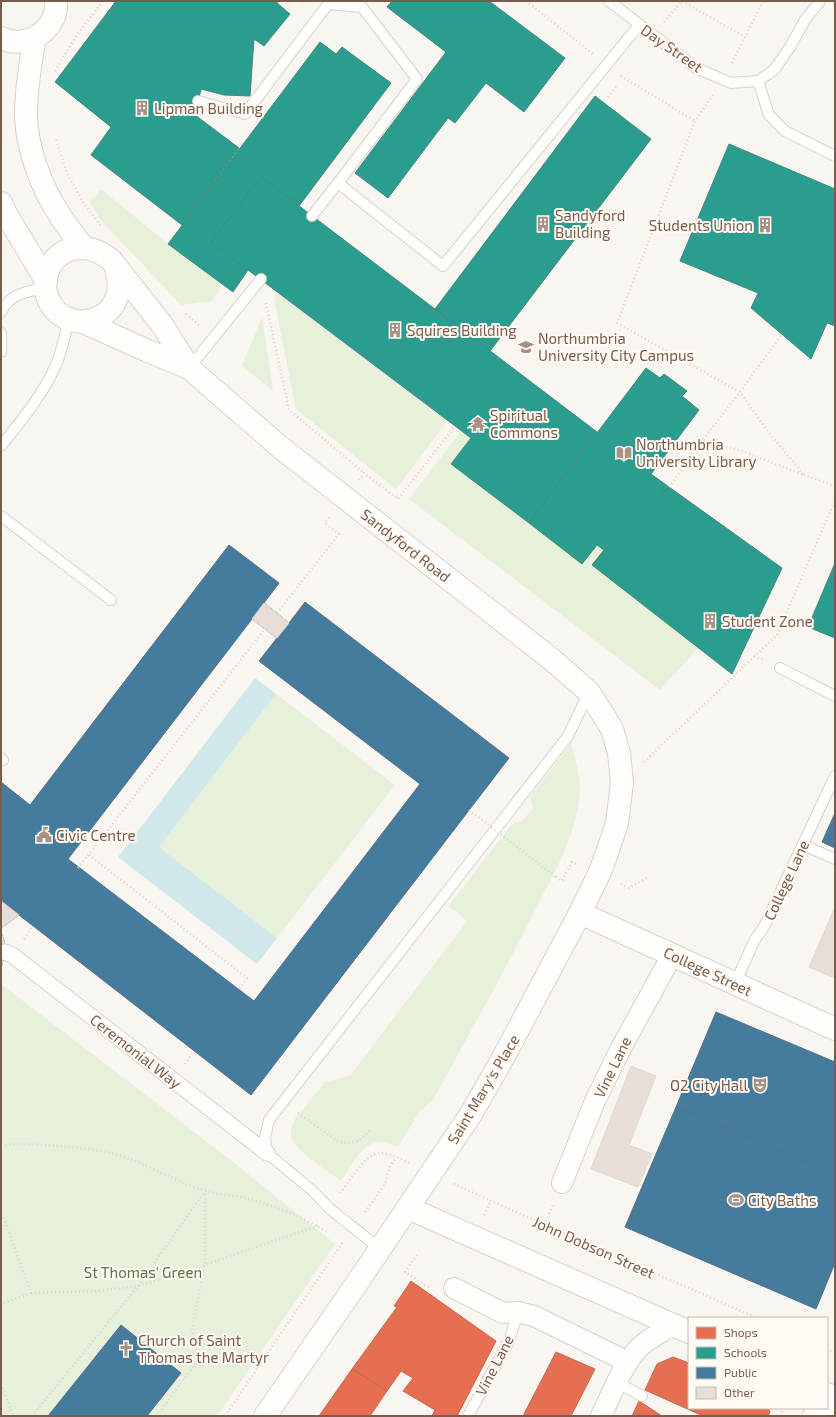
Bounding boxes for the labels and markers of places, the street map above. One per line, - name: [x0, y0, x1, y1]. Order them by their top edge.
- building icon: Lipman Building: [133, 99, 151, 117]
- place label: Lipman Building: [154, 99, 264, 117]
- place label: Sandyford Building: [555, 206, 625, 241]
- building icon: Sandyford Building: [534, 215, 552, 233]
- place label: Students Union: [649, 216, 753, 234]
- building icon: Students Union: [756, 216, 774, 234]
- building icon: Squires Building: [386, 321, 404, 339]
- place label: Squires Building: [407, 321, 517, 339]
- place label: Northumbria University City Campus: [538, 329, 694, 364]
- school or university icon: Northumbria University City Campus: [517, 338, 535, 356]
- place label: Spiritual Commons: [490, 406, 558, 441]
- temple icon: Spiritual Commons: [469, 415, 487, 433]
- place label: Northumbria University Library: [636, 435, 757, 470]
- library icon: Northumbria University Library: [615, 444, 633, 462]
- building icon: Student Zone: [701, 612, 719, 630]
- place label: Student Zone: [722, 612, 813, 630]
- public building icon: Civic Centre: [35, 826, 53, 844]
- place label: Civic Centre: [56, 826, 136, 844]
- place label: O2 City Hall: [670, 1076, 749, 1094]
- theatre icon: O2 City Hall: [751, 1076, 769, 1094]
- sports icon: City Baths: [727, 1191, 745, 1209]
- place label: City Baths: [748, 1191, 817, 1209]
- place label: Church of Saint Thomas the Martyr: [138, 1331, 269, 1366]
- church icon: Church of Saint Thomas the Martyr: [117, 1340, 135, 1358]

